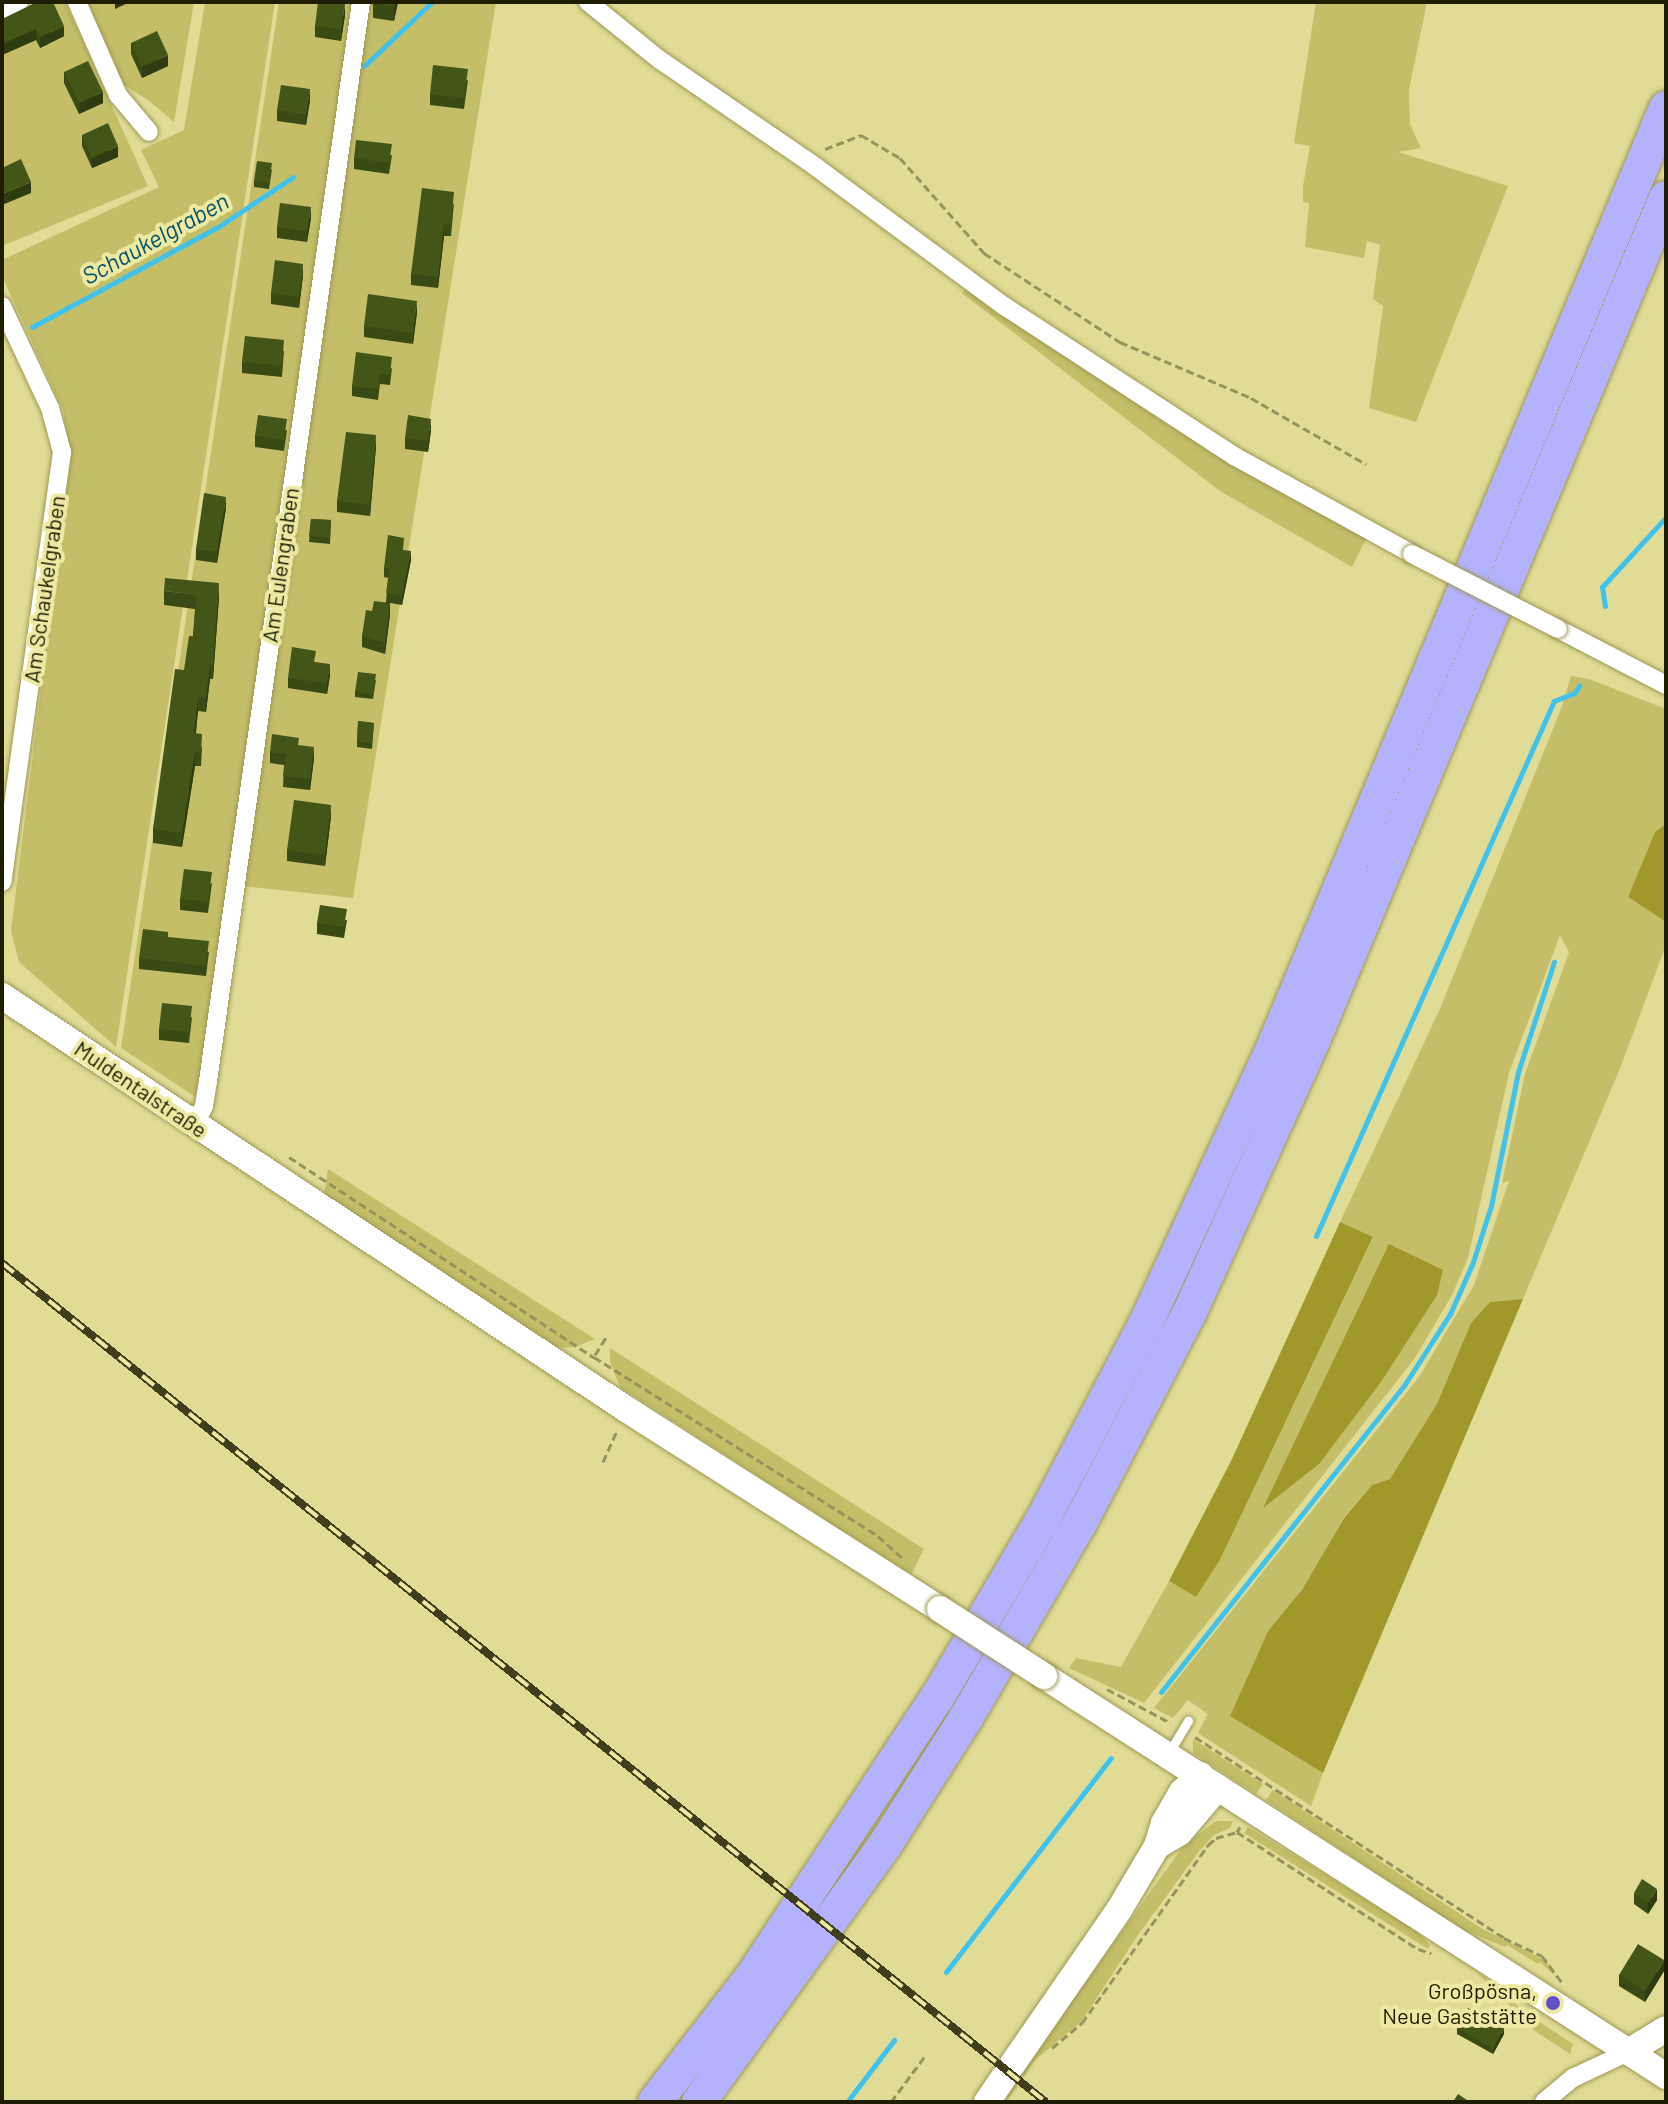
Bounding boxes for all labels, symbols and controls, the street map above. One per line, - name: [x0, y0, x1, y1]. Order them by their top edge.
- water label: Schaukelgraben: [77, 186, 233, 290]
- street label: Am Eulengraben: [256, 486, 304, 644]
- street label: Am Schaukelgraben: [18, 494, 70, 684]
- street label: Muldentalstraße: [70, 1035, 212, 1143]
- place label: Großpösna, Neue Gaststätte: [1382, 1977, 1537, 2028]
- marker: Großpösna, Neue Gaststätte: [1544, 1994, 1562, 2012]

